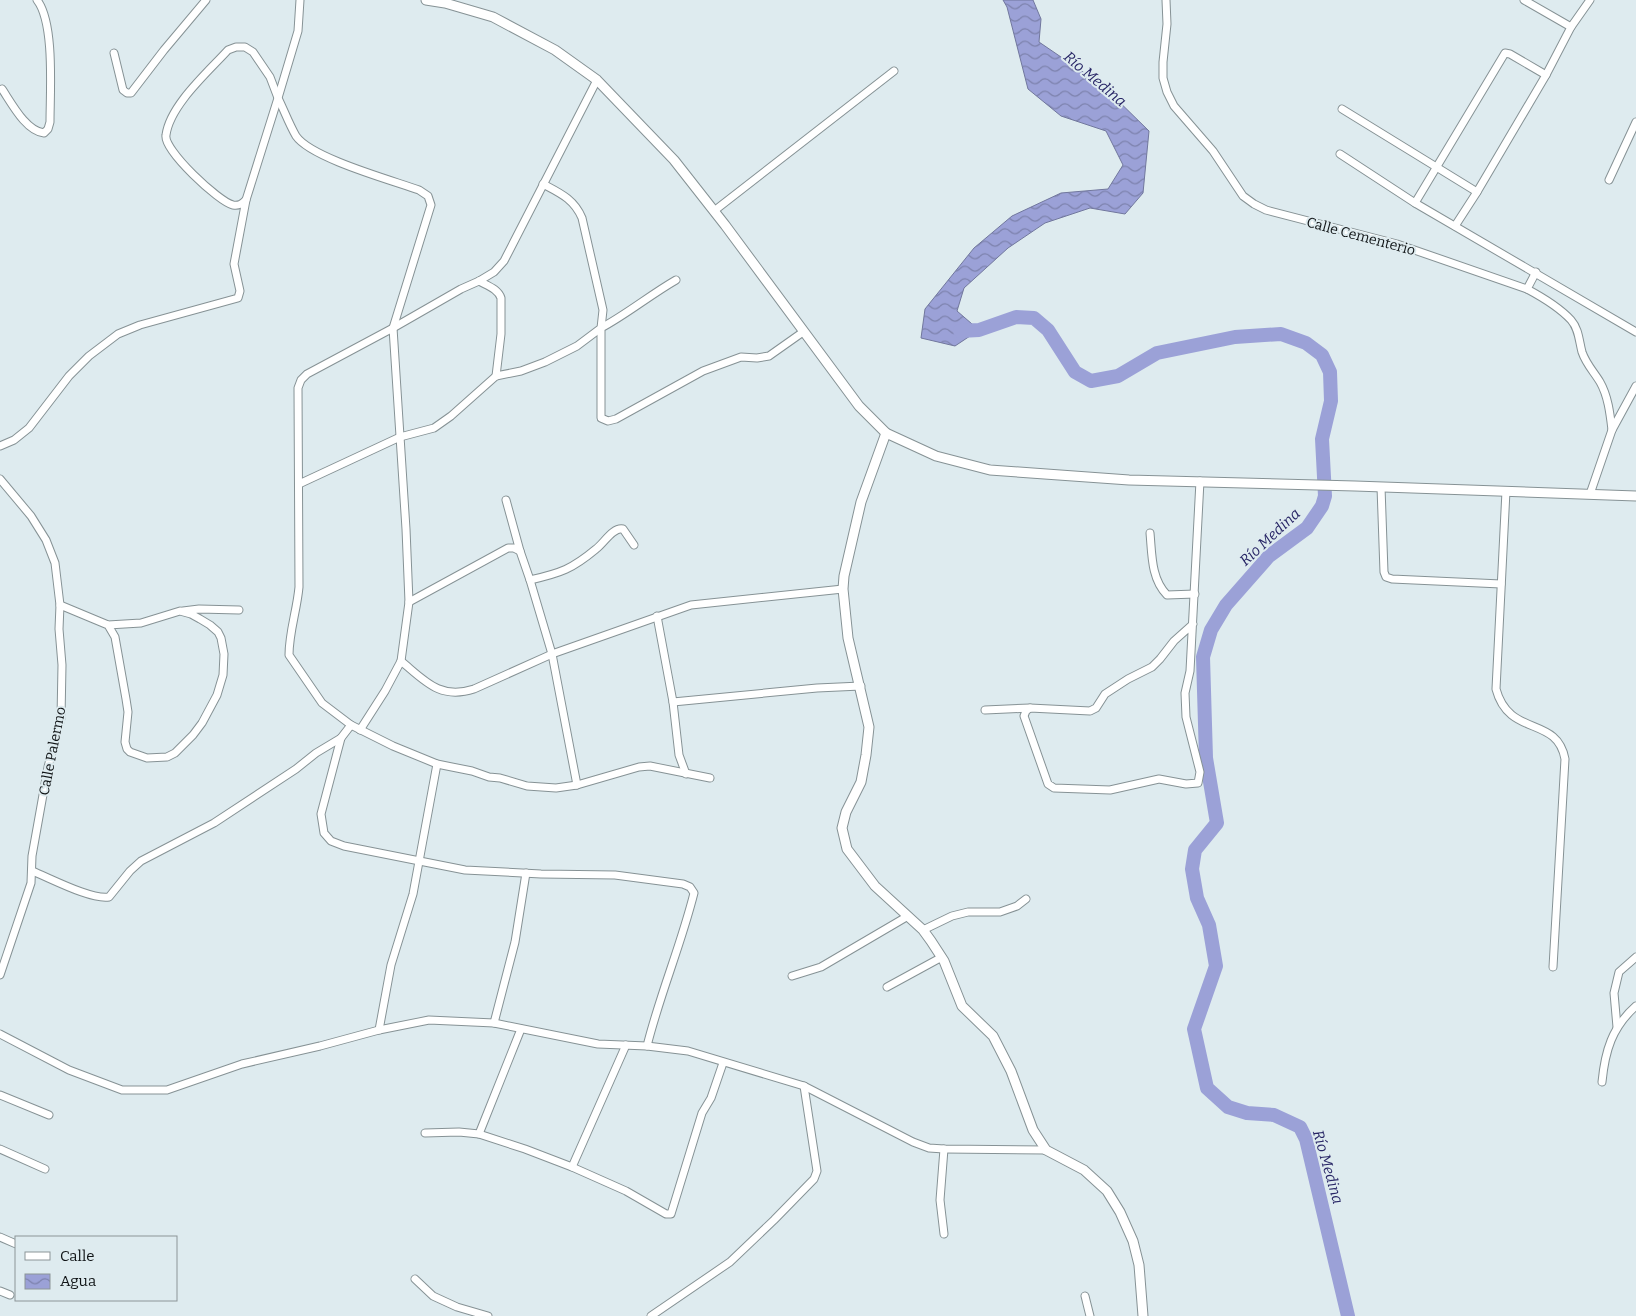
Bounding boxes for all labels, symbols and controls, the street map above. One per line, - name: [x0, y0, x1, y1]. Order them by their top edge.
- water label: Río Medina: [1060, 48, 1130, 110]
- street label: Calle Cementerio: [1305, 214, 1417, 259]
- water label: Río Medina: [1236, 504, 1304, 570]
- street label: Calle Palermo: [36, 705, 69, 797]
- water label: Río Medina: [1309, 1128, 1347, 1206]
- legend: [15, 1236, 178, 1301]
- text: Calle: [60, 1247, 94, 1265]
- text: Agua: [60, 1272, 96, 1290]

